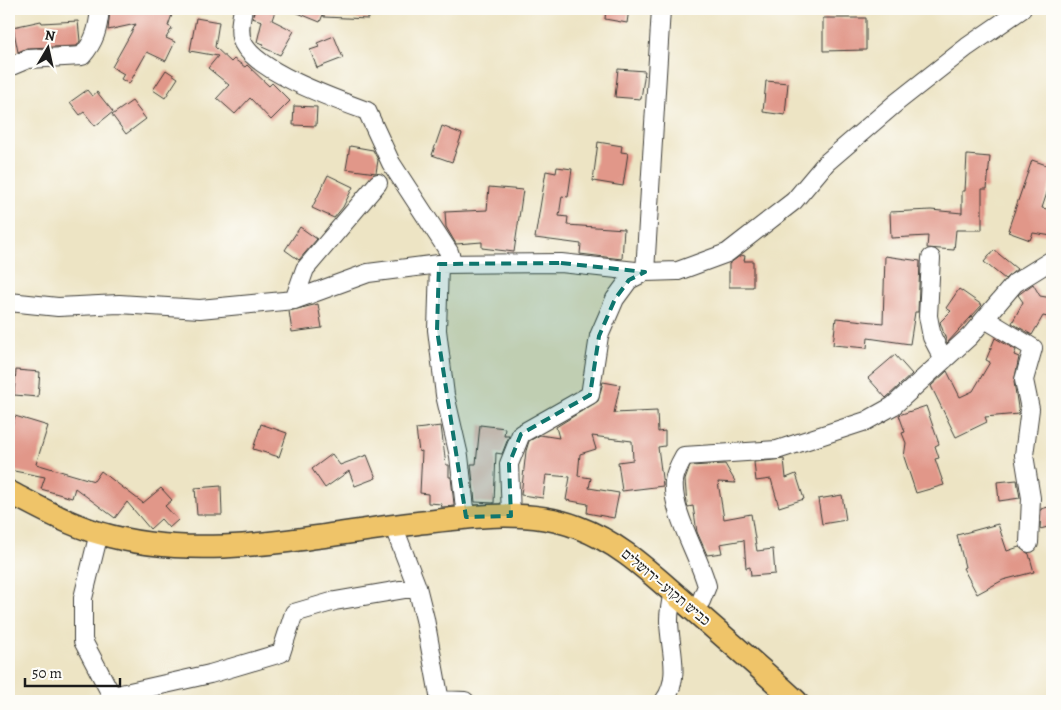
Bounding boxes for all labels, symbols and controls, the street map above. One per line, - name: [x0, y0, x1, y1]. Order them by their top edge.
- north arrow: [22, 22, 72, 72]
- text: N: [43, 25, 56, 46]
- street label: כביש תקוע–ירושלים: [617, 544, 715, 630]
- scale bar: [25, 655, 120, 687]
- text: 50 m: [32, 663, 62, 683]

